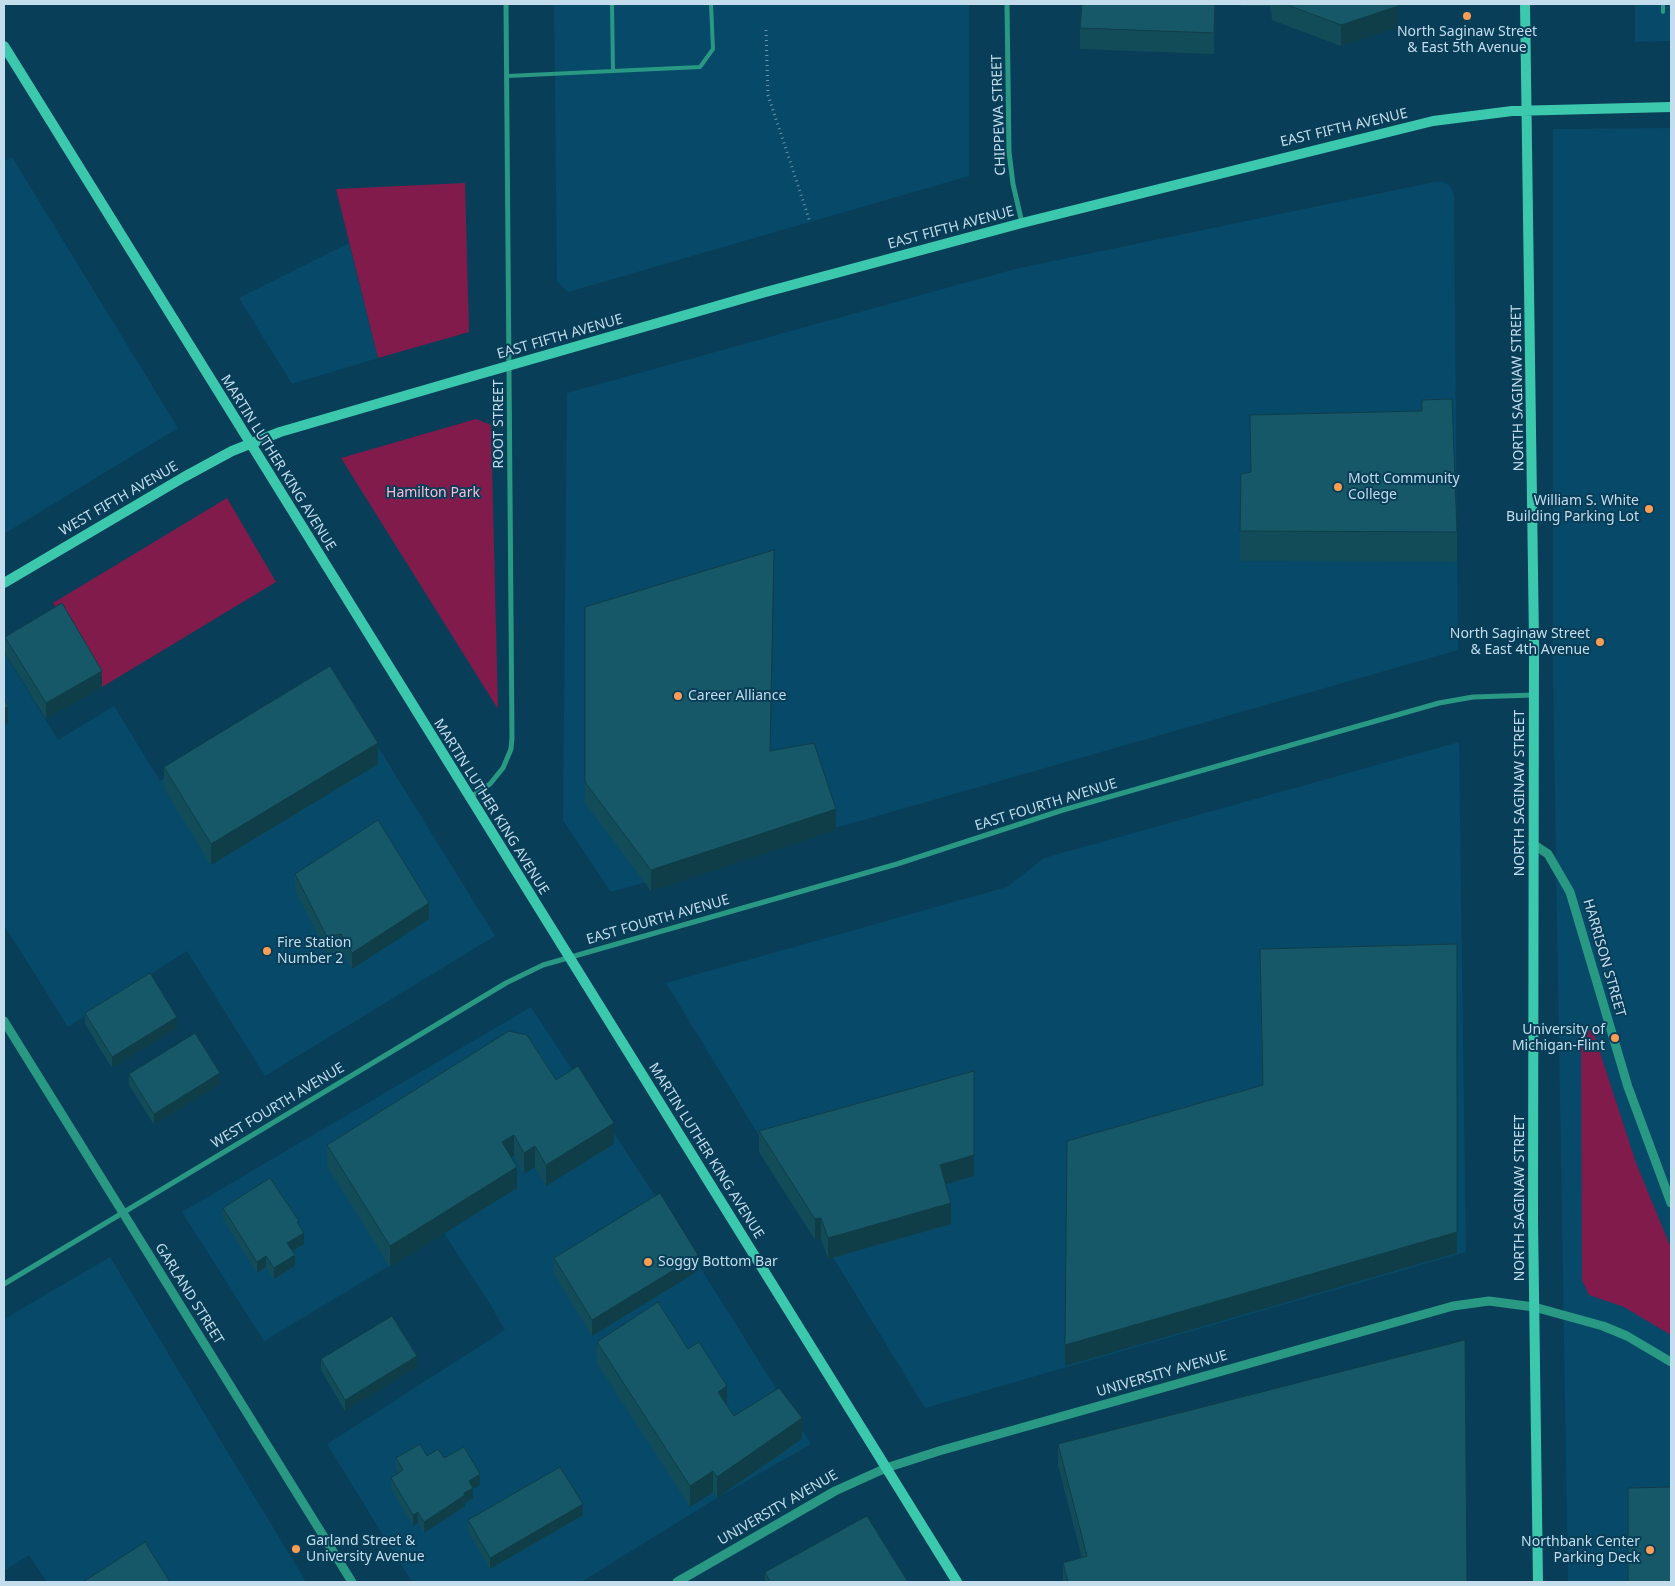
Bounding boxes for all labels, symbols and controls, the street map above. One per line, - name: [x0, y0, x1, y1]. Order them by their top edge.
- marker: North Saginaw Street & East 5th Avenue: [1461, 10, 1473, 22]
- place label: North Saginaw Street & East 5th Avenue: [1397, 24, 1537, 56]
- street label: CHIPPEWA STREET: [988, 54, 1010, 176]
- street label: EAST FIFTH AVENUE: [1279, 105, 1409, 151]
- street label: EAST FIFTH AVENUE: [886, 203, 1016, 253]
- street label: NORTH SAGINAW STREET: [1508, 305, 1528, 471]
- street label: EAST FIFTH AVENUE: [495, 311, 625, 363]
- street label: MARTIN LUTHER KING AVENUE: [217, 372, 339, 554]
- street label: ROOT STREET: [491, 379, 507, 469]
- street label: WEST FIFTH AVENUE: [57, 458, 181, 540]
- place label: Mott Community College: [1348, 471, 1460, 504]
- marker: Mott Community College: [1332, 481, 1344, 493]
- park label: Hamilton Park: [386, 485, 480, 501]
- place label: William S. White Building Parking Lot: [1506, 493, 1639, 526]
- marker: William S. White Building Parking Lot: [1643, 503, 1655, 515]
- place label: North Saginaw Street & East 4th Avenue: [1450, 626, 1590, 658]
- marker: North Saginaw Street & East 4th Avenue: [1594, 636, 1606, 648]
- place label: Career Alliance: [688, 688, 786, 704]
- marker: Career Alliance: [672, 690, 684, 702]
- street label: NORTH SAGINAW STREET: [1512, 710, 1528, 876]
- street label: MARTIN LUTHER KING AVENUE: [430, 716, 552, 898]
- street label: EAST FOURTH AVENUE: [973, 775, 1119, 835]
- street label: EAST FOURTH AVENUE: [585, 892, 731, 948]
- street label: HARRISON STREET: [1579, 897, 1629, 1019]
- place label: Fire Station Number 2: [277, 935, 351, 968]
- marker: Fire Station Number 2: [261, 945, 273, 957]
- place label: University of Michigan-Flint: [1512, 1022, 1605, 1054]
- marker: University of Michigan-Flint: [1609, 1032, 1621, 1044]
- street label: WEST FOURTH AVENUE: [208, 1060, 348, 1152]
- street label: MARTIN LUTHER KING AVENUE: [645, 1060, 767, 1242]
- street label: NORTH SAGINAW STREET: [1512, 1115, 1528, 1281]
- street label: GARLAND STREET: [151, 1240, 227, 1348]
- place label: Soggy Bottom Bar: [658, 1254, 778, 1270]
- marker: Soggy Bottom Bar: [642, 1256, 654, 1268]
- street label: UNIVERSITY AVENUE: [1095, 1347, 1229, 1401]
- street label: UNIVERSITY AVENUE: [715, 1467, 841, 1549]
- place label: Garland Street & University Avenue: [306, 1533, 425, 1565]
- place label: Northbank Center Parking Deck: [1521, 1534, 1640, 1566]
- marker: Garland Street & University Avenue: [290, 1543, 302, 1555]
- marker: Northbank Center Parking Deck: [1644, 1544, 1656, 1556]

